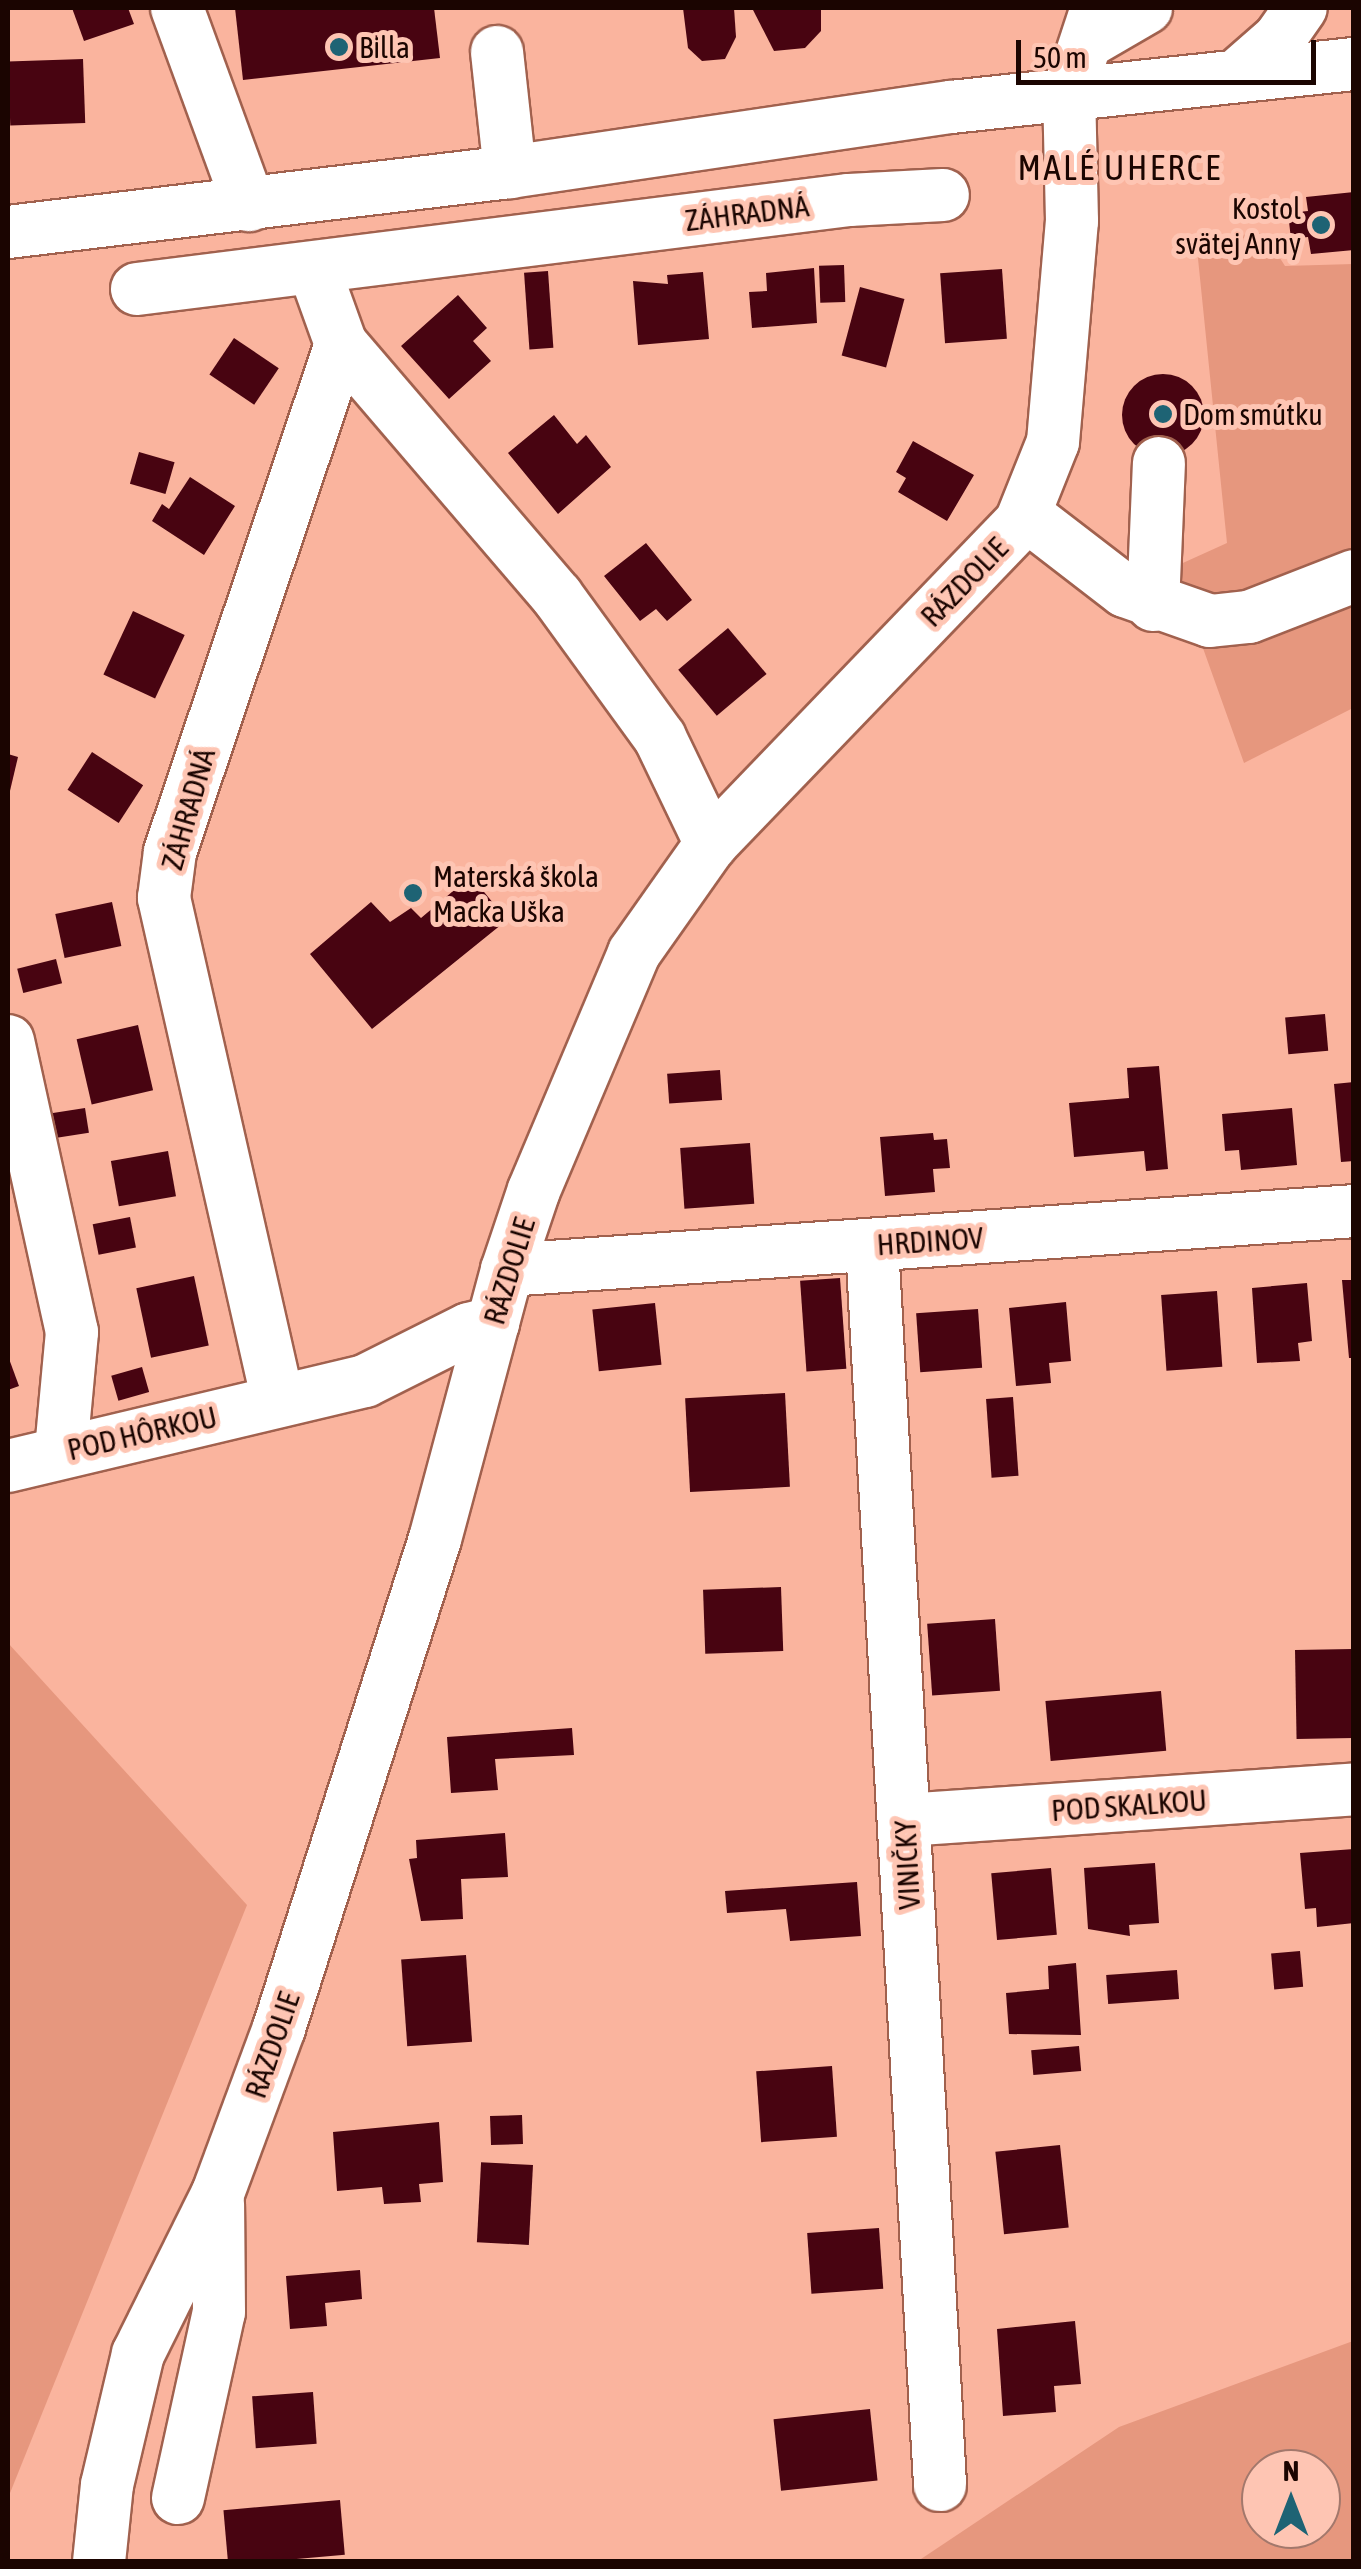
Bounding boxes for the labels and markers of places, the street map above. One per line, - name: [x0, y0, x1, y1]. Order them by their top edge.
- place label: Billa: [359, 29, 410, 65]
- marker: Billa: [328, 36, 350, 58]
- place label: Kostol svätej Anny: [1175, 190, 1301, 260]
- marker: Kostol svätej Anny: [1310, 214, 1332, 236]
- place label: Dom smútku: [1183, 396, 1323, 432]
- marker: Dom smútku: [1152, 403, 1174, 425]
- place label: Materská škola Macka Uška: [433, 858, 599, 928]
- marker: Materská škola Macka Uška: [402, 882, 424, 904]

